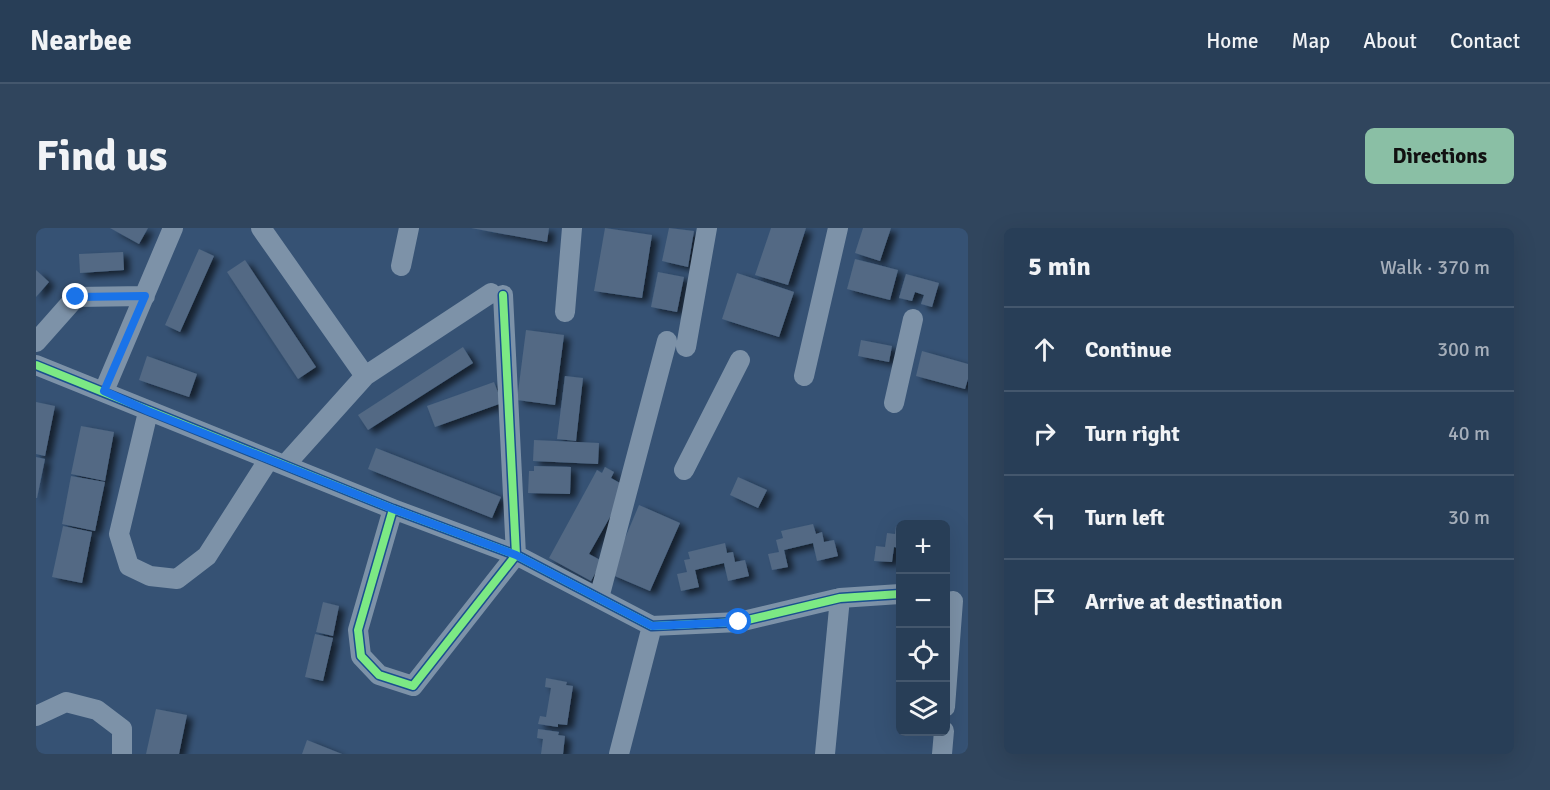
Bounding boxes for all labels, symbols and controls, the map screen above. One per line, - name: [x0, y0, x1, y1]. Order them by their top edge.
- text: Nearbee: [30, 24, 132, 58]
- text: Home: [1206, 28, 1259, 54]
- text: Map: [1292, 28, 1330, 54]
- text: About: [1363, 28, 1417, 54]
- text: Contact: [1450, 28, 1520, 54]
- button: Directions: [1365, 128, 1514, 184]
- text: Find us: [36, 131, 167, 182]
- text: 5 min: [1028, 251, 1091, 283]
- text: Walk · 370 m: [1380, 255, 1490, 280]
- route end: [62, 283, 88, 309]
- icon: ahead: [1028, 333, 1061, 366]
- text: Continue: [1085, 336, 1172, 363]
- text: 300 m: [1437, 337, 1490, 362]
- icon: right: [1028, 417, 1061, 450]
- text: Turn right: [1085, 420, 1180, 447]
- text: 40 m: [1448, 421, 1490, 446]
- icon: left: [1028, 501, 1061, 534]
- text: Turn left: [1085, 504, 1165, 531]
- text: 30 m: [1448, 505, 1490, 530]
- map controls: [896, 520, 950, 736]
- button: +: [896, 520, 950, 574]
- button: −: [896, 574, 950, 628]
- icon: arrive: [1028, 585, 1061, 618]
- text: Arrive at destination: [1085, 588, 1282, 615]
- route start: [725, 608, 751, 634]
- button: locate: [896, 628, 950, 682]
- button: layers: [896, 682, 950, 736]

